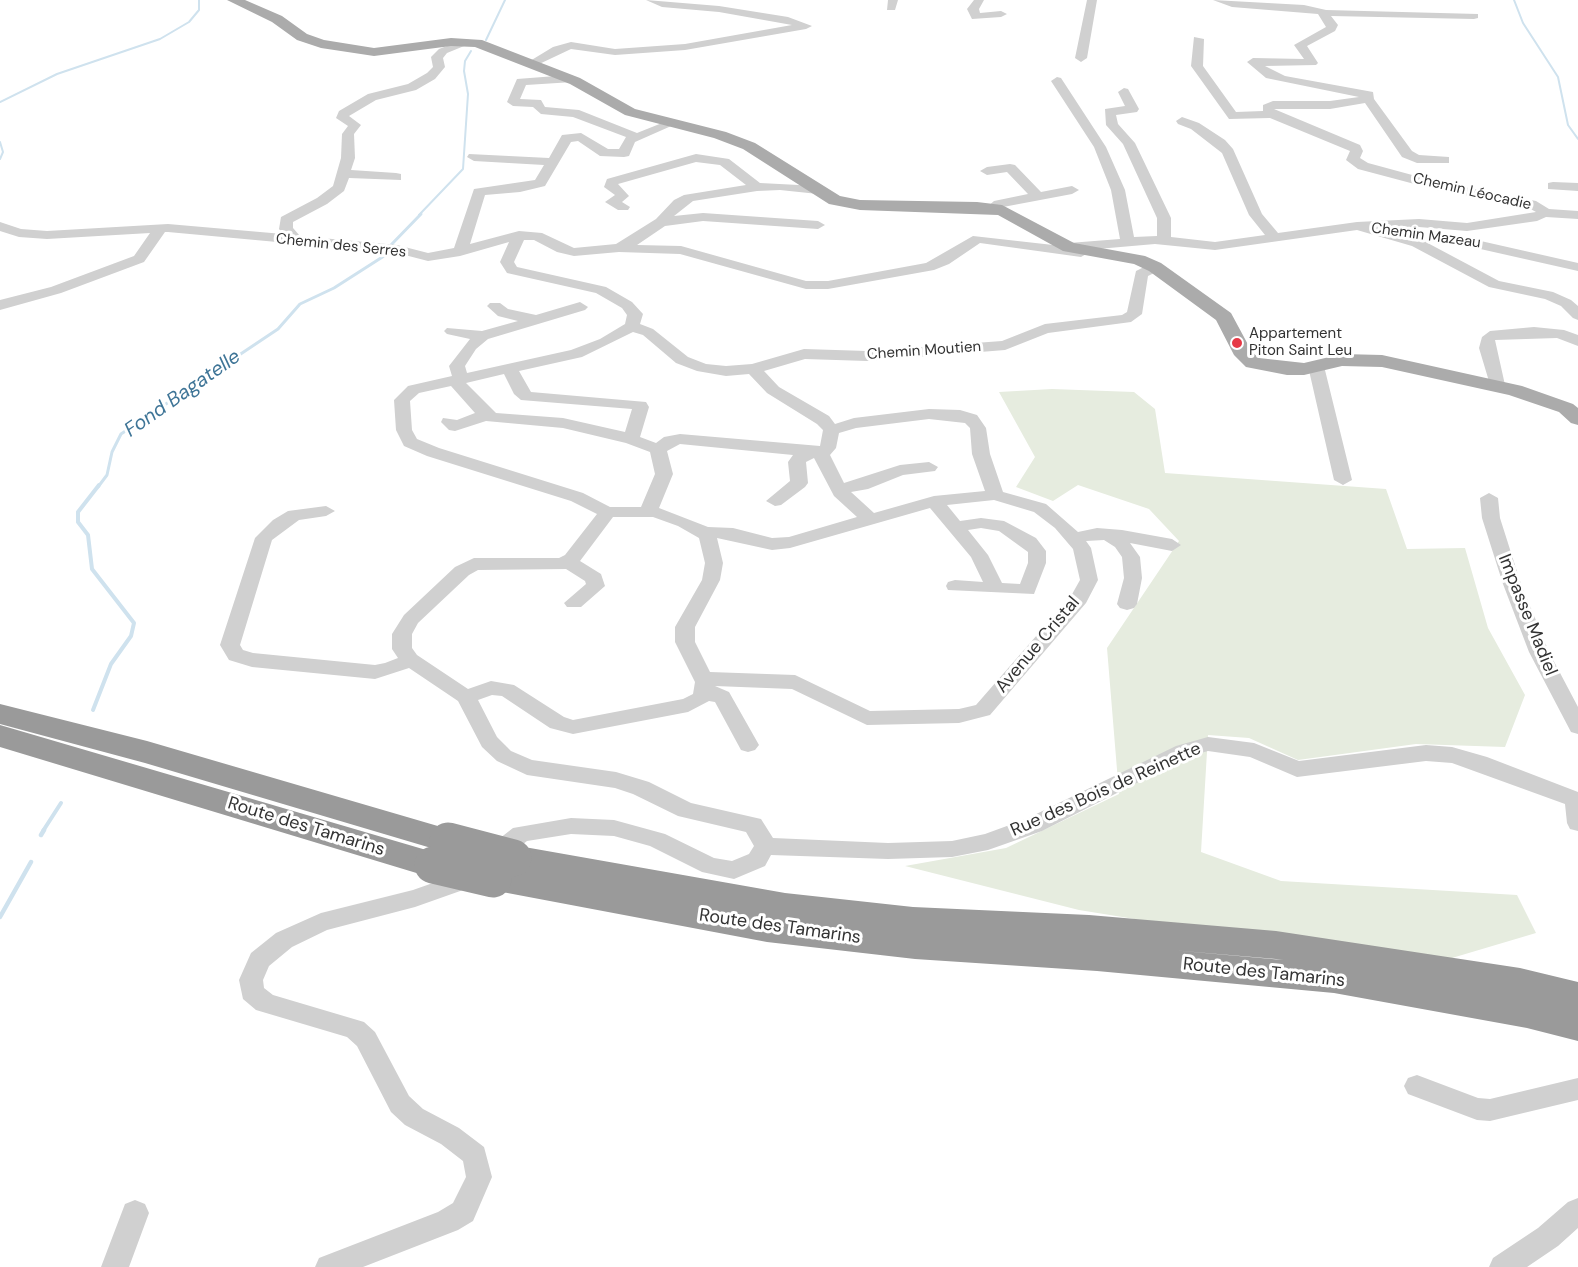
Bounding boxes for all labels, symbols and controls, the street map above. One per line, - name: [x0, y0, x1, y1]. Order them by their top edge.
- street label: Chemin Léocadie: [1411, 170, 1533, 214]
- street label: Chemin Mazeau: [1370, 219, 1482, 253]
- street label: Chemin des Serres: [275, 230, 407, 262]
- place label: Appartement Piton Saint Leu: [1249, 325, 1352, 360]
- marker: Appartement Piton Saint Leu: [1230, 336, 1244, 350]
- street label: Chemin Moutien: [866, 338, 982, 364]
- water label: Fond Bagatelle: [120, 345, 246, 443]
- street label: Impasse Madiel: [1493, 551, 1561, 679]
- street label: Avenue Cristal: [991, 592, 1085, 698]
- street label: Rue des Bois de Reinette: [1007, 738, 1205, 842]
- street label: Route des Tamarins: [225, 793, 387, 861]
- street label: Route des Tamarins: [698, 905, 862, 949]
- street label: Route des Tamarins: [1182, 954, 1346, 992]

